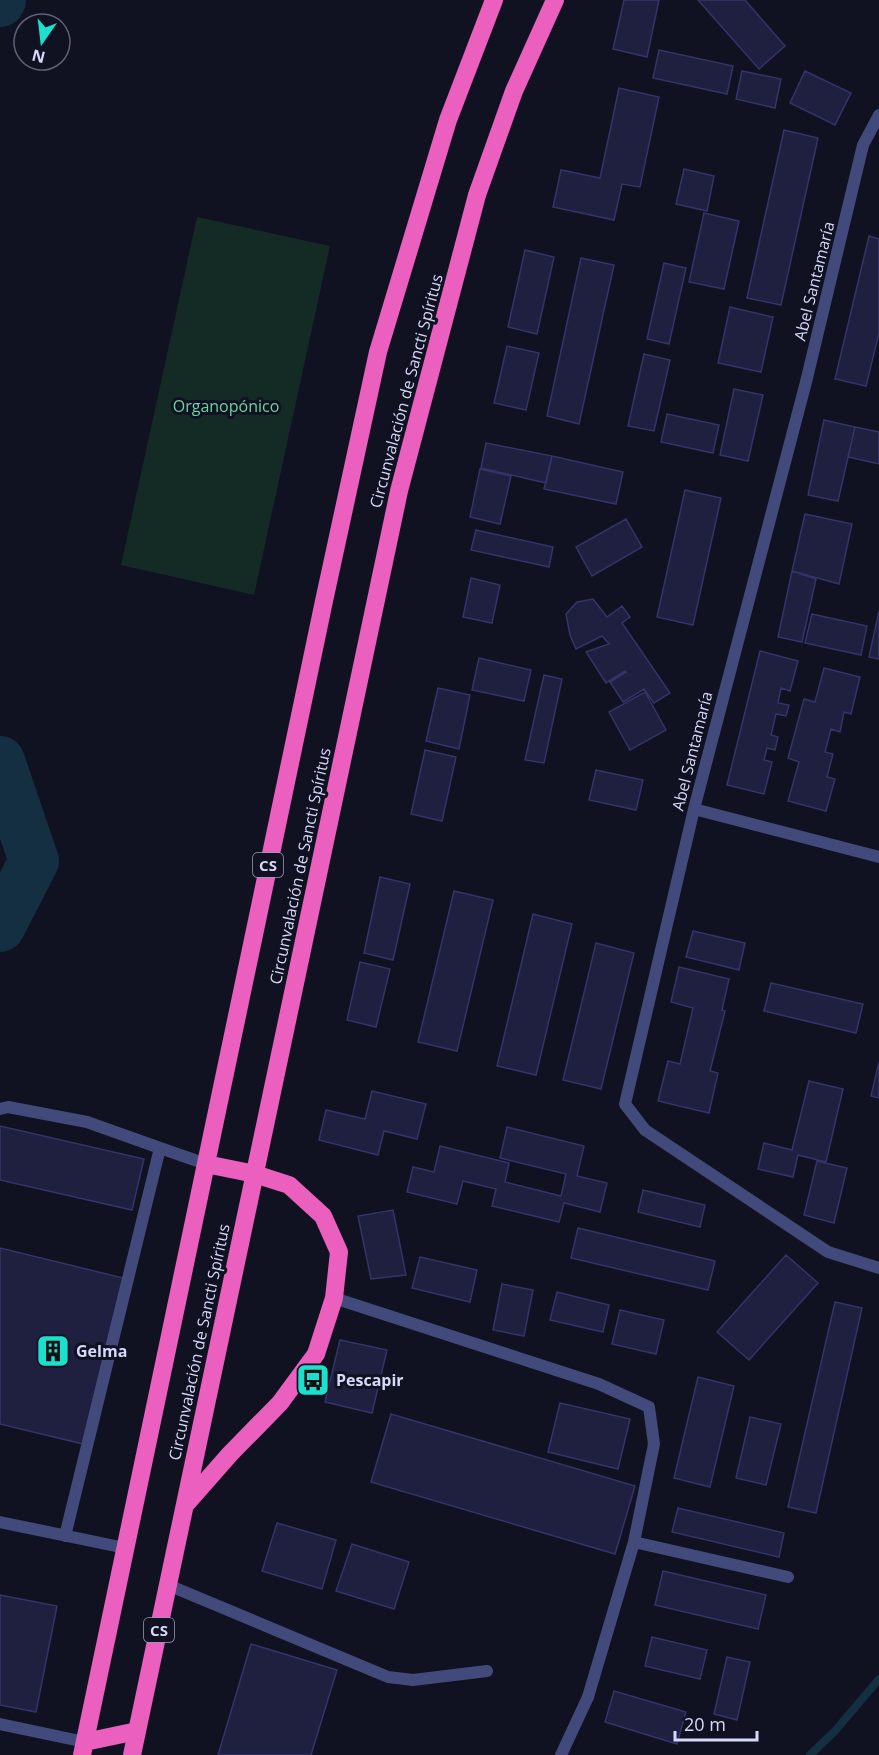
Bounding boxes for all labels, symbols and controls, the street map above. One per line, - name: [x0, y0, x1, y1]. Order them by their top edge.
- north arrow: [12, 12, 72, 72]
- text: N: [29, 44, 47, 69]
- street label: Abel Santamaría: [789, 219, 839, 343]
- street label: Circunvalación de Sancti Spíritus: [364, 272, 448, 510]
- park label: Organopónico: [173, 395, 279, 417]
- street label: Abel Santamaría: [667, 689, 717, 813]
- street label: Circunvalación de Sancti Spíritus: [264, 746, 336, 986]
- road number: CS: [253, 853, 283, 877]
- street label: Circunvalación de Sancti Spíritus: [163, 1222, 235, 1462]
- building icon: Gelma: [35, 1333, 71, 1369]
- place label: Gelma: [76, 1340, 127, 1362]
- bus stop icon: Pescapir: [295, 1362, 331, 1398]
- place label: Pescapir: [336, 1369, 404, 1391]
- road number: CS: [144, 1618, 174, 1642]
- scale bar: [675, 1704, 758, 1742]
- text: 20 m: [684, 1712, 726, 1736]

